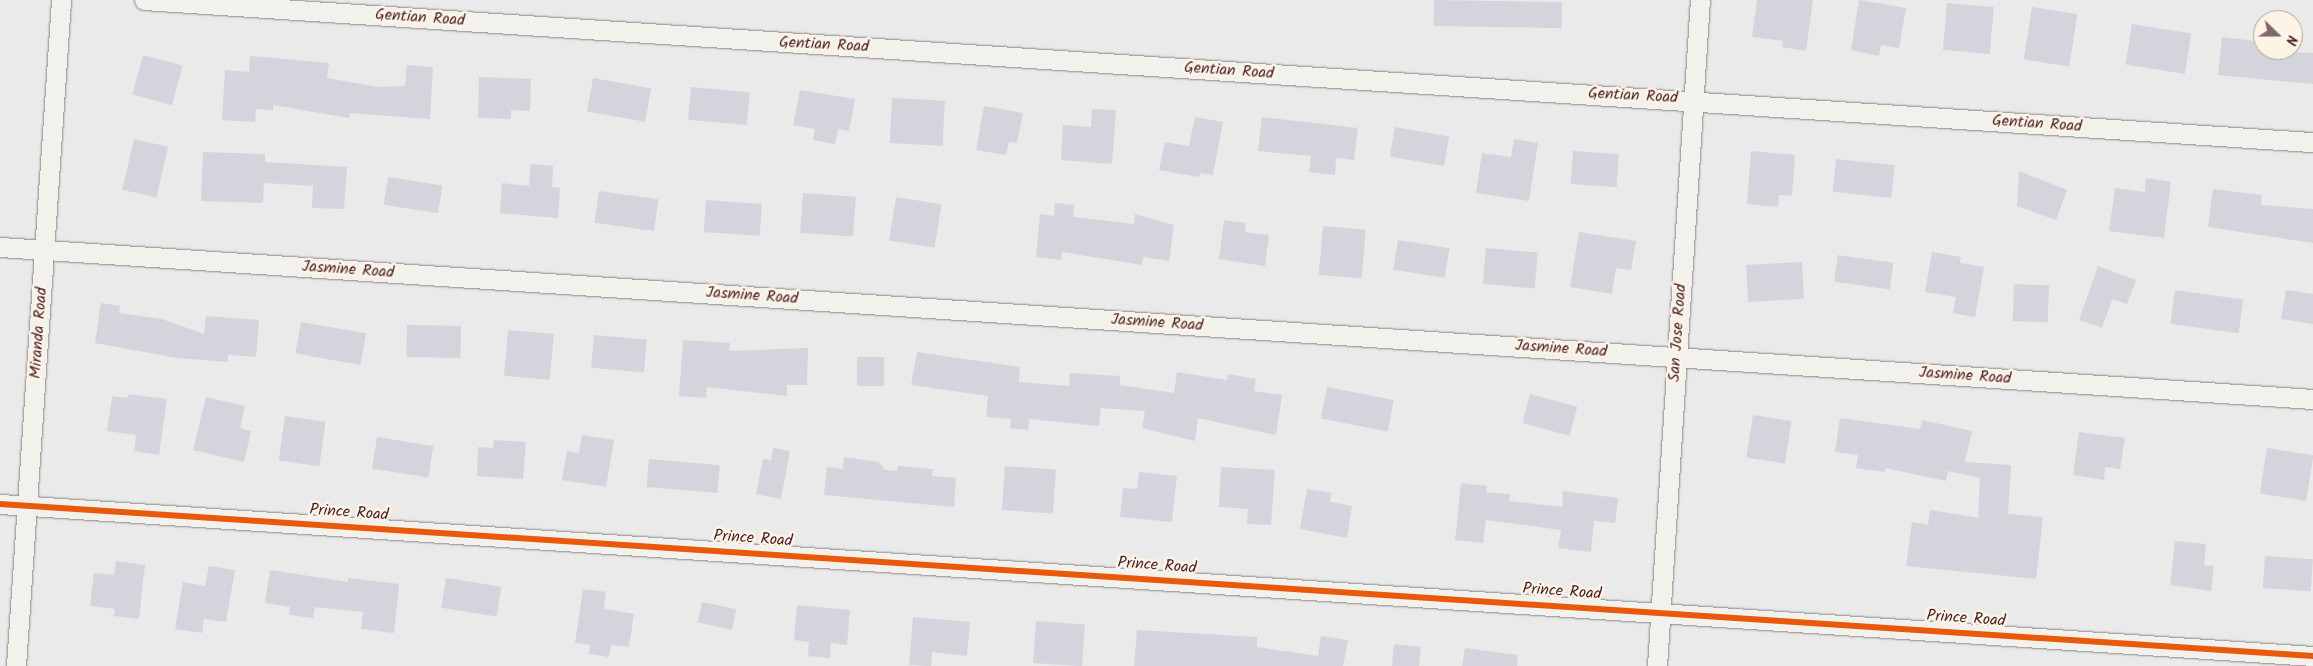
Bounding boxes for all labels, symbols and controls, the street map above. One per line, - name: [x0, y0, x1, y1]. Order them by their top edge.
- street label: Gentian Road: [374, 5, 466, 31]
- north arrow: [2253, 10, 2303, 60]
- text: N: [2279, 32, 2303, 48]
- street label: Gentian Road: [779, 33, 869, 57]
- street label: Gentian Road: [1183, 58, 1275, 84]
- street label: Gentian Road: [1588, 84, 1678, 108]
- street label: Gentian Road: [1991, 111, 2083, 137]
- street label: Jasmine Road: [301, 257, 395, 283]
- street label: Jasmine Road: [705, 283, 799, 309]
- street label: San Jose Road: [1665, 283, 1691, 383]
- street label: Miranda Road: [26, 287, 52, 379]
- street label: Jasmine Road: [1110, 310, 1204, 336]
- street label: Jasmine Road: [1514, 336, 1608, 362]
- street label: Jasmine Road: [1918, 363, 2012, 389]
- street label: Prince Road: [309, 501, 389, 525]
- street label: Prince Road: [713, 527, 793, 551]
- street label: Prince Road: [1117, 554, 1197, 578]
- street label: Prince Road: [1522, 580, 1602, 604]
- street label: Prince Road: [1926, 607, 2006, 631]

